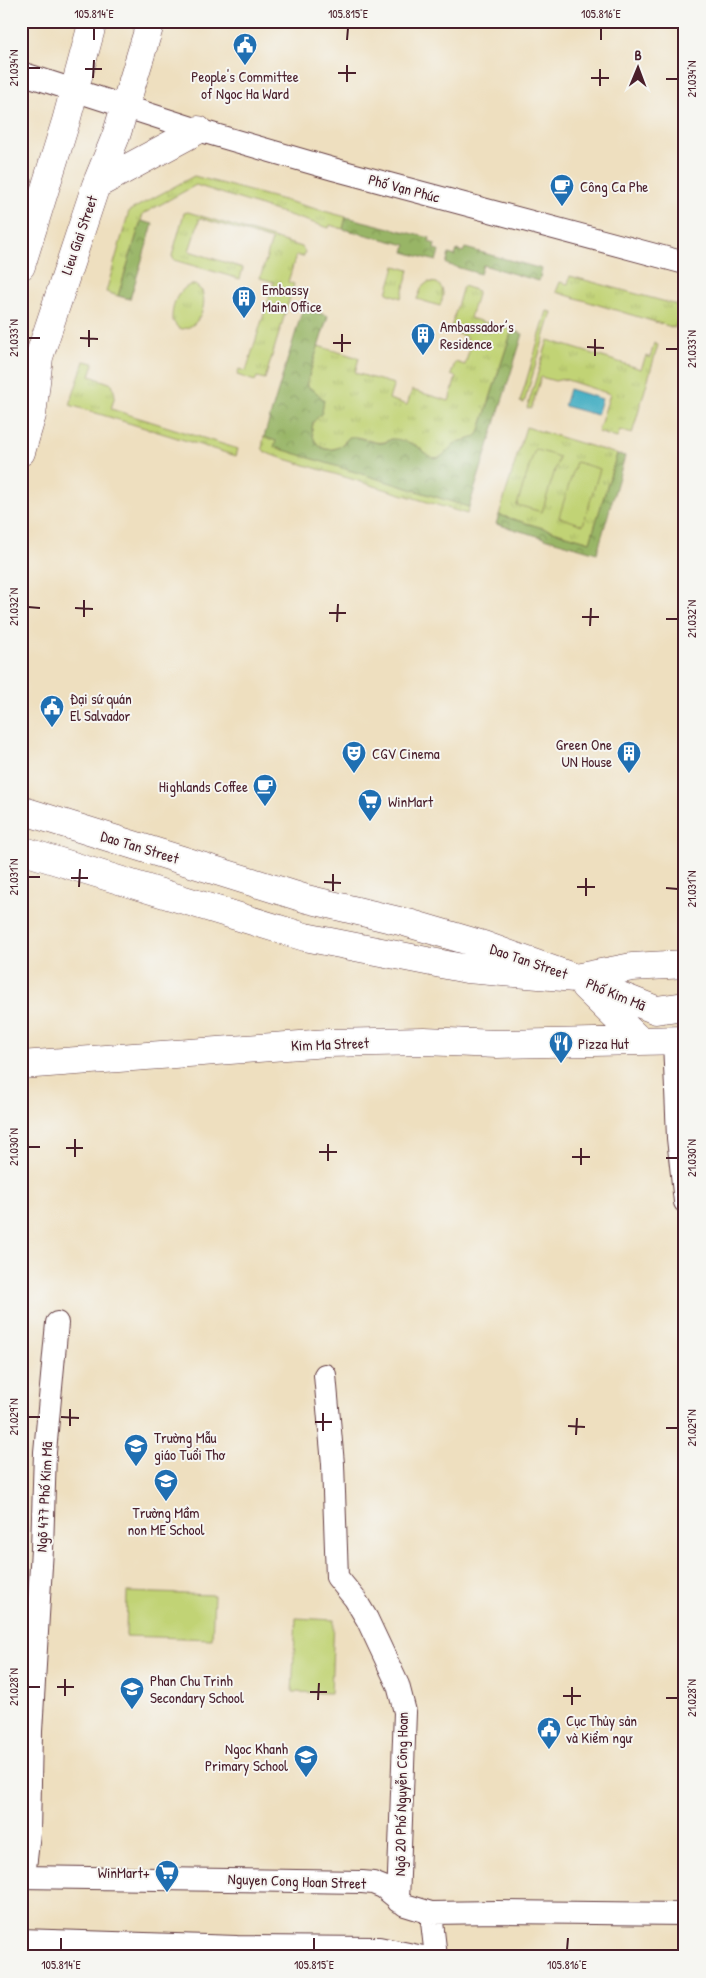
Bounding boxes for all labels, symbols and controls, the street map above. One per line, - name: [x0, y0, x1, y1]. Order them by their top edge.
- text: 105.814°E: [74, 5, 114, 22]
- text: 105.815°E: [328, 5, 369, 22]
- text: 105.816°E: [581, 5, 622, 22]
- public building icon: People's Committee of Ngoc Ha Ward: [232, 32, 258, 66]
- north arrow: [614, 42, 664, 92]
- text: B: [635, 45, 642, 64]
- text: 21.034°N: [5, 50, 22, 86]
- text: 21.034°N: [683, 61, 700, 97]
- place label: People's Committee of Ngoc Ha Ward: [191, 66, 299, 104]
- street label: Phố Vạn Phúc: [366, 168, 442, 208]
- cafe icon: Công Ca Phe: [549, 173, 575, 207]
- place label: Công Ca Phe: [580, 176, 648, 197]
- street label: Lieu Giai Street: [56, 192, 103, 277]
- place label: Embassy Main Office: [262, 279, 322, 317]
- building icon: Embassy Main Office: [231, 285, 257, 319]
- place label: Ambassador’s Residence: [440, 316, 514, 354]
- text: 21.033°N: [5, 319, 22, 357]
- building icon: Ambassador’s Residence: [410, 322, 436, 356]
- text: 21.033°N: [683, 330, 700, 368]
- text: 21.032°N: [5, 588, 22, 626]
- text: 21.032°N: [683, 600, 700, 638]
- place label: Đại sứ quán El Salvador: [70, 688, 132, 726]
- public building icon: Đại sứ quán El Salvador: [39, 694, 65, 728]
- place label: Green One UN House: [556, 734, 612, 772]
- theatre icon: CGV Cinema: [341, 740, 367, 774]
- building icon: Green One UN House: [616, 740, 642, 774]
- place label: CGV Cinema: [372, 743, 440, 764]
- cafe icon: Highlands Coffee: [252, 773, 278, 807]
- place label: Highlands Coffee: [159, 776, 248, 797]
- supermarket icon: WinMart: [357, 788, 383, 822]
- place label: WinMart: [388, 791, 434, 812]
- street label: Dao Tan Street: [98, 825, 182, 869]
- text: 21.031°N: [5, 859, 22, 895]
- text: 21.031°N: [683, 871, 700, 907]
- street label: Dao Tan Street: [487, 938, 571, 984]
- street label: Phố Kim Mã: [583, 973, 649, 1016]
- restaurant icon: Pizza Hut: [548, 1030, 574, 1064]
- street label: Kim Ma Street: [291, 1032, 370, 1056]
- place label: Pizza Hut: [578, 1033, 630, 1054]
- text: 21.030°N: [5, 1128, 22, 1166]
- text: 21.030°N: [683, 1139, 700, 1177]
- text: 21.029°N: [5, 1398, 22, 1436]
- text: 21.029°N: [683, 1409, 700, 1447]
- place label: Trường Mẫu giáo Tuổi Thơ: [154, 1427, 226, 1465]
- school or university icon: Trường Mẫu giáo Tuổi Thơ: [123, 1433, 149, 1467]
- street label: Ngõ 477 Phố Kim Mã: [31, 1441, 57, 1553]
- school or university icon: Trường Mầm non ME School: [153, 1468, 179, 1502]
- place label: Trường Mầm non ME School: [127, 1502, 205, 1540]
- text: 21.028°N: [5, 1668, 22, 1706]
- place label: Phan Chu Trinh Secondary School: [150, 1670, 244, 1708]
- school or university icon: Phan Chu Trinh Secondary School: [119, 1676, 145, 1710]
- text: 21.028°N: [683, 1679, 700, 1717]
- place label: Cục Thủy sản và Kiểm ngư: [566, 1710, 637, 1748]
- street label: Ngõ 20 Phố Nguyễn Công Hoan: [389, 1711, 413, 1876]
- public building icon: Cục Thủy sản và Kiểm ngư: [536, 1716, 562, 1750]
- place label: Ngoc Khanh Primary School: [205, 1738, 288, 1776]
- school or university icon: Ngoc Khanh Primary School: [293, 1744, 319, 1778]
- supermarket icon: WinMart+: [154, 1859, 180, 1893]
- place label: WinMart+: [98, 1862, 150, 1883]
- street label: Nguyen Cong Hoan Street: [227, 1868, 367, 1894]
- text: 105.814°E: [41, 1956, 81, 1973]
- text: 105.815°E: [294, 1956, 335, 1973]
- text: 105.816°E: [547, 1956, 588, 1973]

